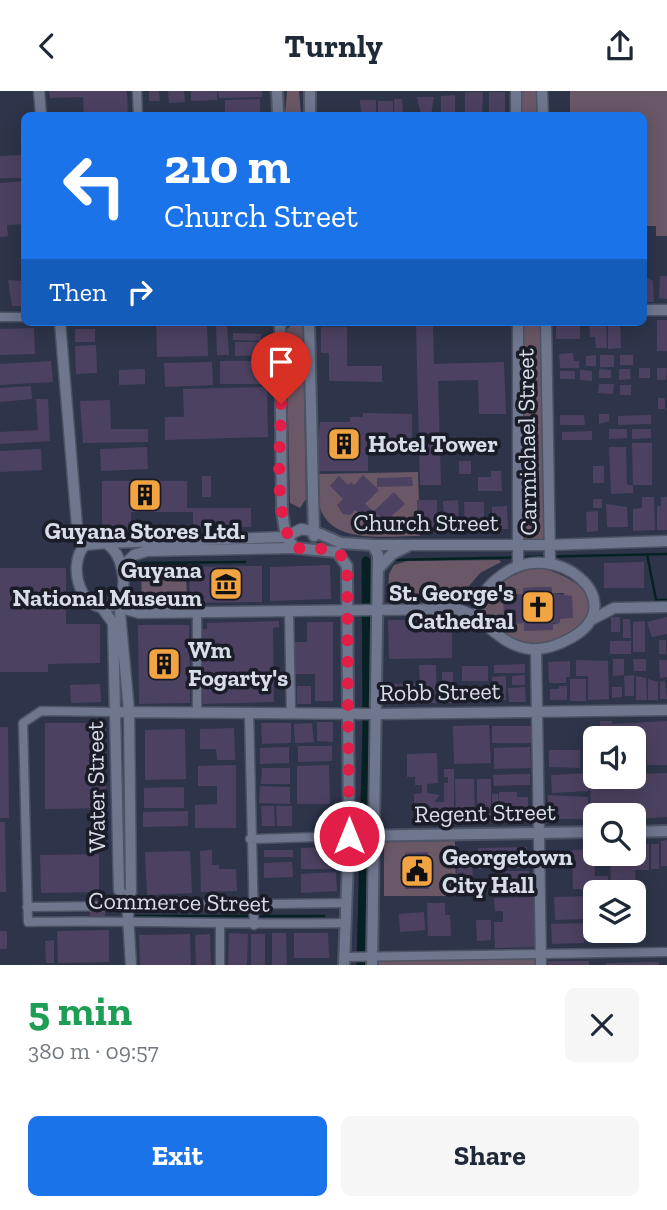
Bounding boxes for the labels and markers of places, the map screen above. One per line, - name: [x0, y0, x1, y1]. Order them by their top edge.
- pin: [251, 332, 311, 404]
- building icon: Hotel Tower: [325, 425, 363, 463]
- place label: Hotel Tower: [368, 429, 498, 458]
- building icon: Guyana Stores Ltd.: [126, 476, 164, 514]
- place label: Guyana Stores Ltd.: [45, 516, 245, 545]
- place label: Guyana National Museum: [12, 555, 202, 612]
- museum icon: Guyana National Museum: [207, 565, 245, 603]
- place label: St. George's Cathedral: [389, 578, 514, 635]
- church icon: St. George's Cathedral: [519, 588, 557, 626]
- place label: Wm Fogarty's: [188, 635, 288, 692]
- building icon: Wm Fogarty's: [145, 645, 183, 683]
- place label: Georgetown City Hall: [442, 842, 573, 899]
- public building icon: Georgetown City Hall: [398, 852, 436, 890]

